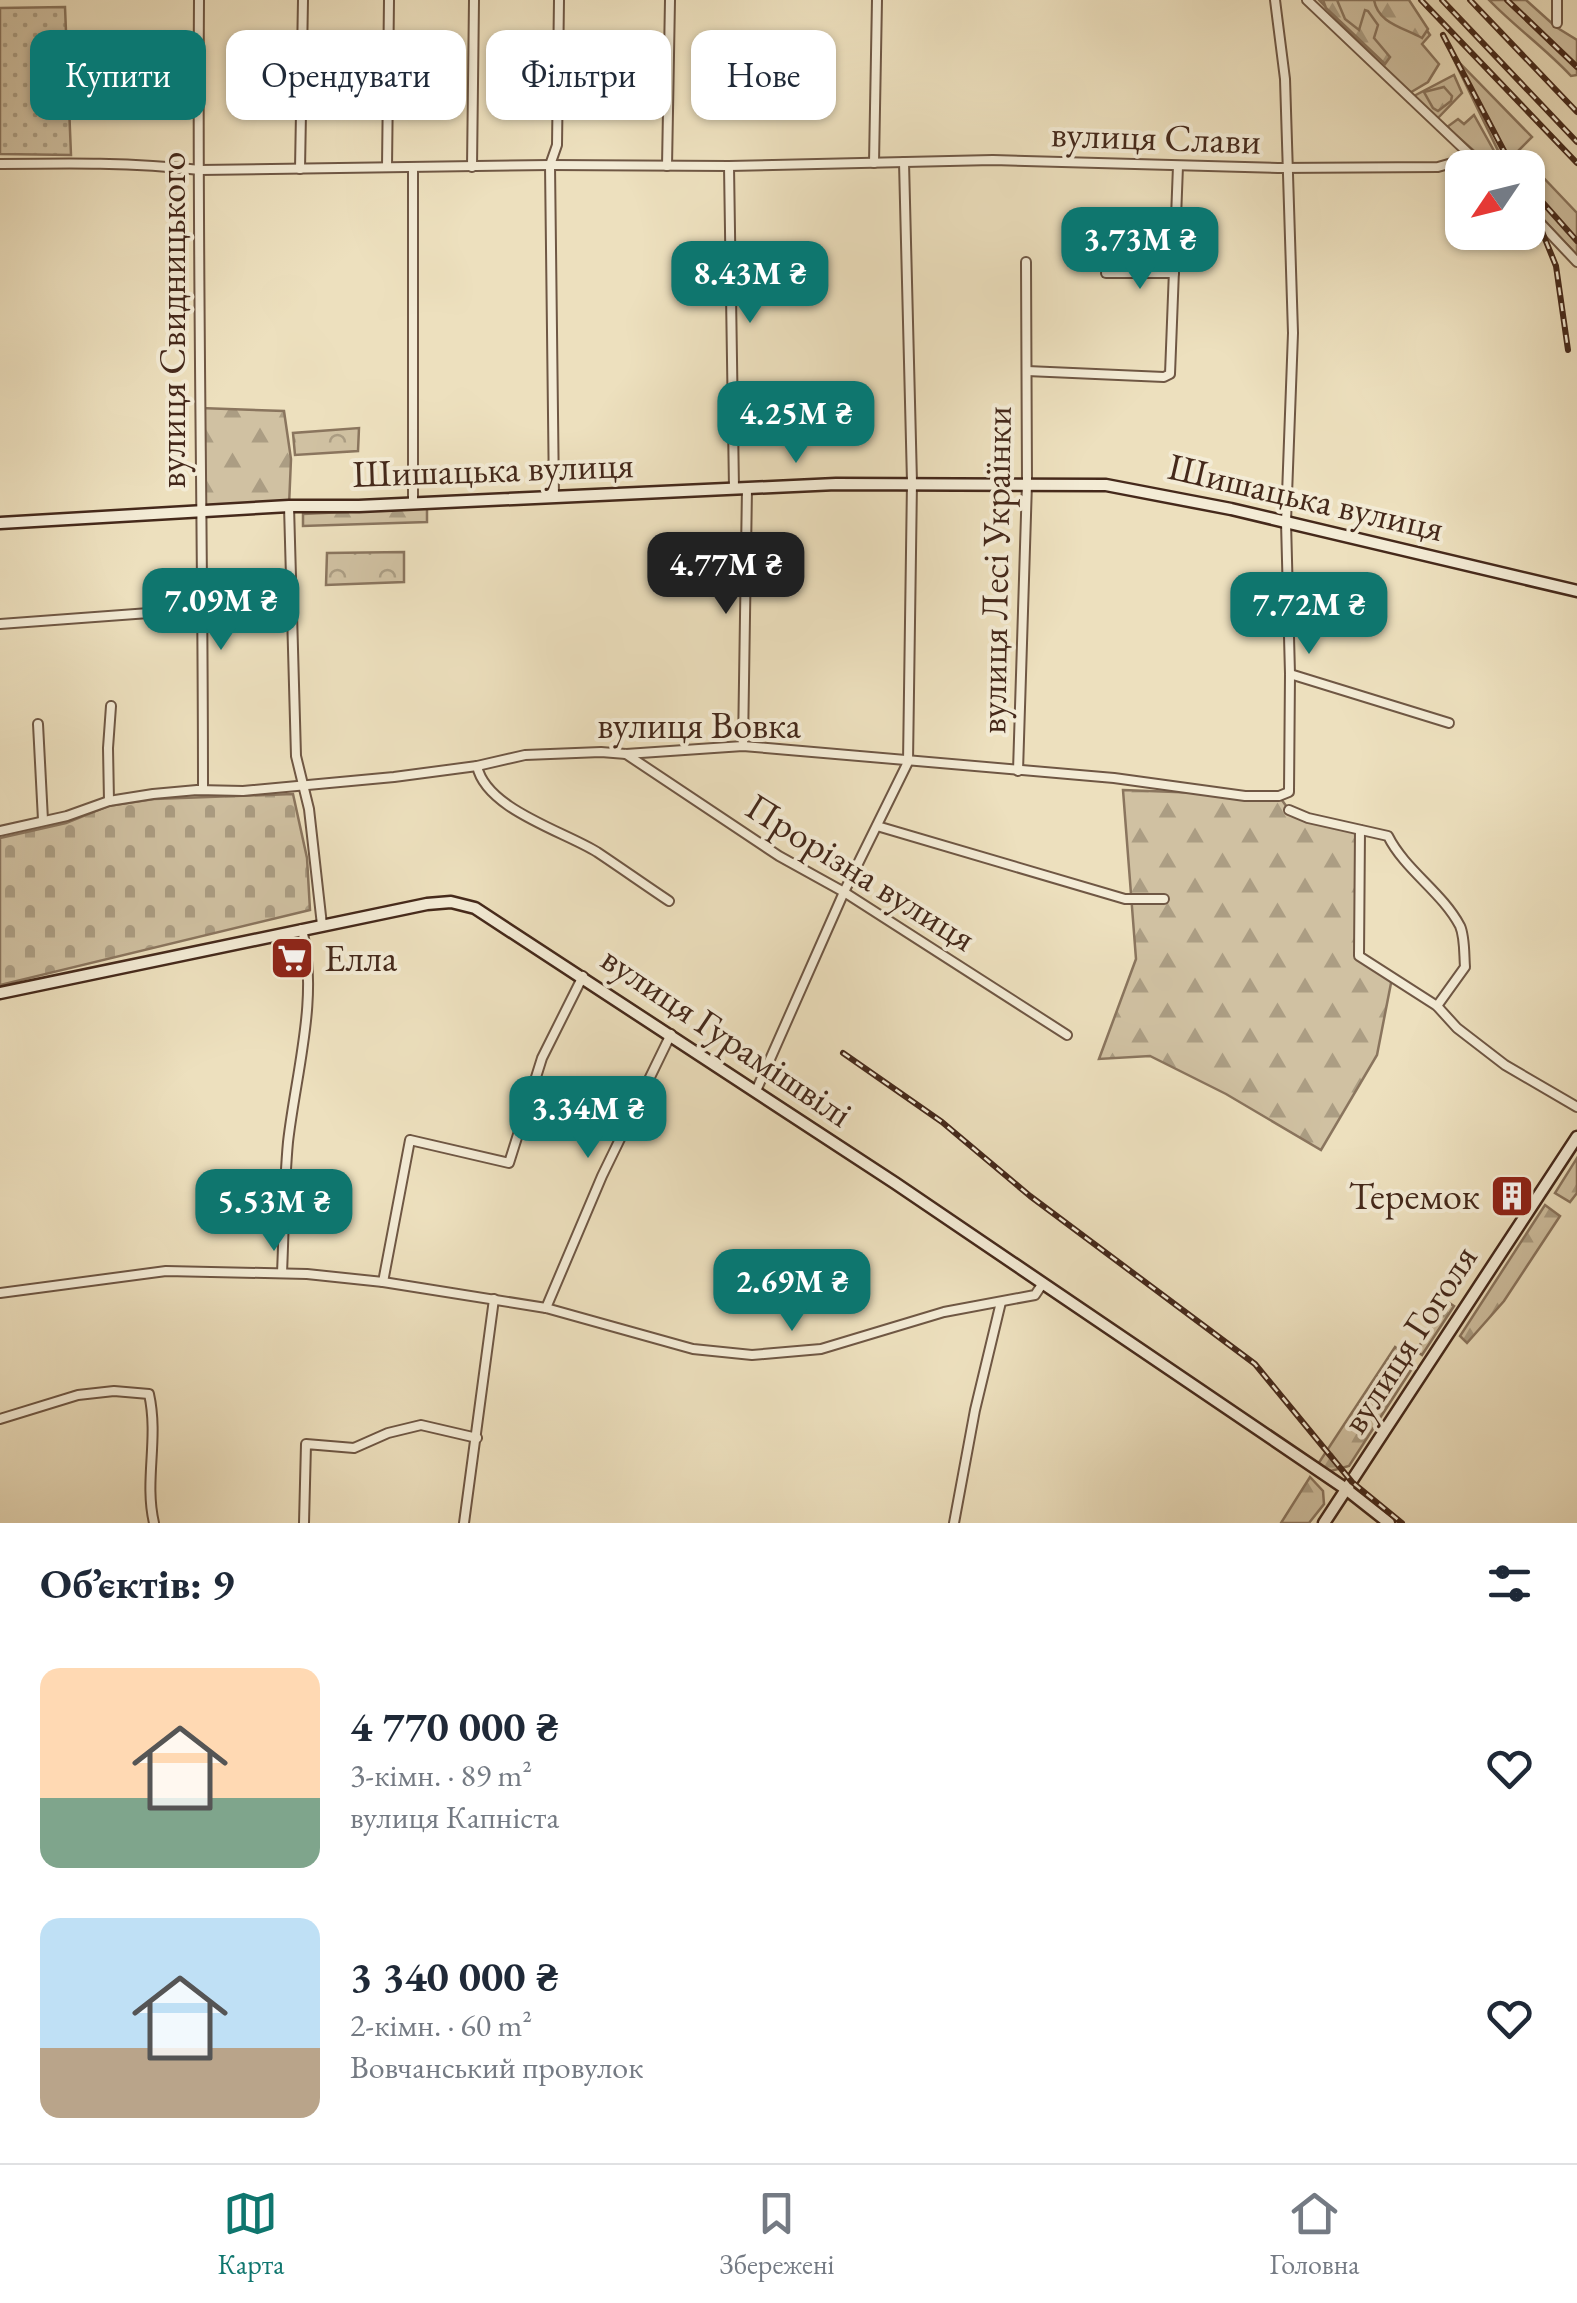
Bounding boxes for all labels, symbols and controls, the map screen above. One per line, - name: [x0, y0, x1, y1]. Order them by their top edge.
- chip: Купити: [30, 30, 206, 120]
- chip: Орендувати: [226, 30, 466, 120]
- chip: Фільтри: [486, 30, 671, 120]
- chip: Нове: [691, 30, 836, 120]
- street label: вулиця Слави: [1050, 108, 1262, 165]
- north arrow: [1445, 150, 1545, 250]
- map controls: [1445, 150, 1545, 250]
- street label: вулиця Свидницького: [147, 152, 196, 488]
- pin: 3.73M ₴: [1048, 207, 1232, 292]
- text: 3.73M ₴: [1083, 218, 1197, 260]
- pin: 8.43M ₴: [658, 241, 842, 326]
- text: 8.43M ₴: [693, 252, 807, 294]
- pin: 4.25M ₴: [704, 381, 888, 466]
- text: 4.25M ₴: [739, 392, 853, 434]
- street label: вулиця Лесі Українки: [967, 406, 1022, 734]
- street label: Шишацька вулиця: [351, 439, 635, 498]
- street label: Шишацька вулиця: [1163, 441, 1449, 552]
- pin: 4.77M ₴: [634, 532, 818, 617]
- text: 4.77M ₴: [669, 543, 783, 585]
- pin: 7.09M ₴: [129, 568, 313, 653]
- pin: 7.72M ₴: [1217, 572, 1401, 657]
- text: 7.09M ₴: [164, 579, 278, 621]
- text: 7.72M ₴: [1252, 583, 1366, 625]
- street label: вулиця Вовка: [597, 700, 802, 749]
- street label: Прорізна вулиця: [737, 781, 985, 962]
- place label: Елла: [324, 933, 398, 982]
- street label: вулиця Гурамішвілі: [592, 934, 862, 1138]
- supermarket icon: Елла: [269, 935, 315, 981]
- pin: 3.34M ₴: [496, 1076, 680, 1161]
- text: 3.34M ₴: [531, 1087, 645, 1129]
- pin: 5.53M ₴: [182, 1169, 366, 1254]
- place label: Теремок: [1348, 1171, 1480, 1220]
- building icon: Теремок: [1489, 1173, 1535, 1219]
- text: 5.53M ₴: [217, 1180, 331, 1222]
- street label: вулиця Гоголя: [1329, 1235, 1488, 1442]
- pin: 2.69M ₴: [700, 1249, 884, 1334]
- text: 2.69M ₴: [735, 1260, 849, 1302]
- text: Об’єктів: 9: [40, 1556, 234, 1611]
- icon: filters: [1482, 1556, 1537, 1611]
- text: 4 770 000 ₴: [350, 1699, 559, 1754]
- icon: home: [120, 1708, 240, 1828]
- icon: heart: [1482, 1741, 1537, 1796]
- text: 3-кімн. · 89 m²: [350, 1754, 532, 1796]
- text: вулиця Капніста: [350, 1796, 559, 1838]
- text: 3 340 000 ₴: [350, 1949, 559, 2004]
- icon: home: [120, 1958, 240, 2078]
- icon: heart: [1482, 1991, 1537, 2046]
- text: 2-кімн. · 60 m²: [350, 2004, 532, 2046]
- text: Вовчанський провулок: [350, 2046, 644, 2088]
- tab: Карта: [218, 2186, 284, 2282]
- tab: Збережені: [719, 2186, 834, 2282]
- tab: Головна: [1269, 2186, 1359, 2282]

